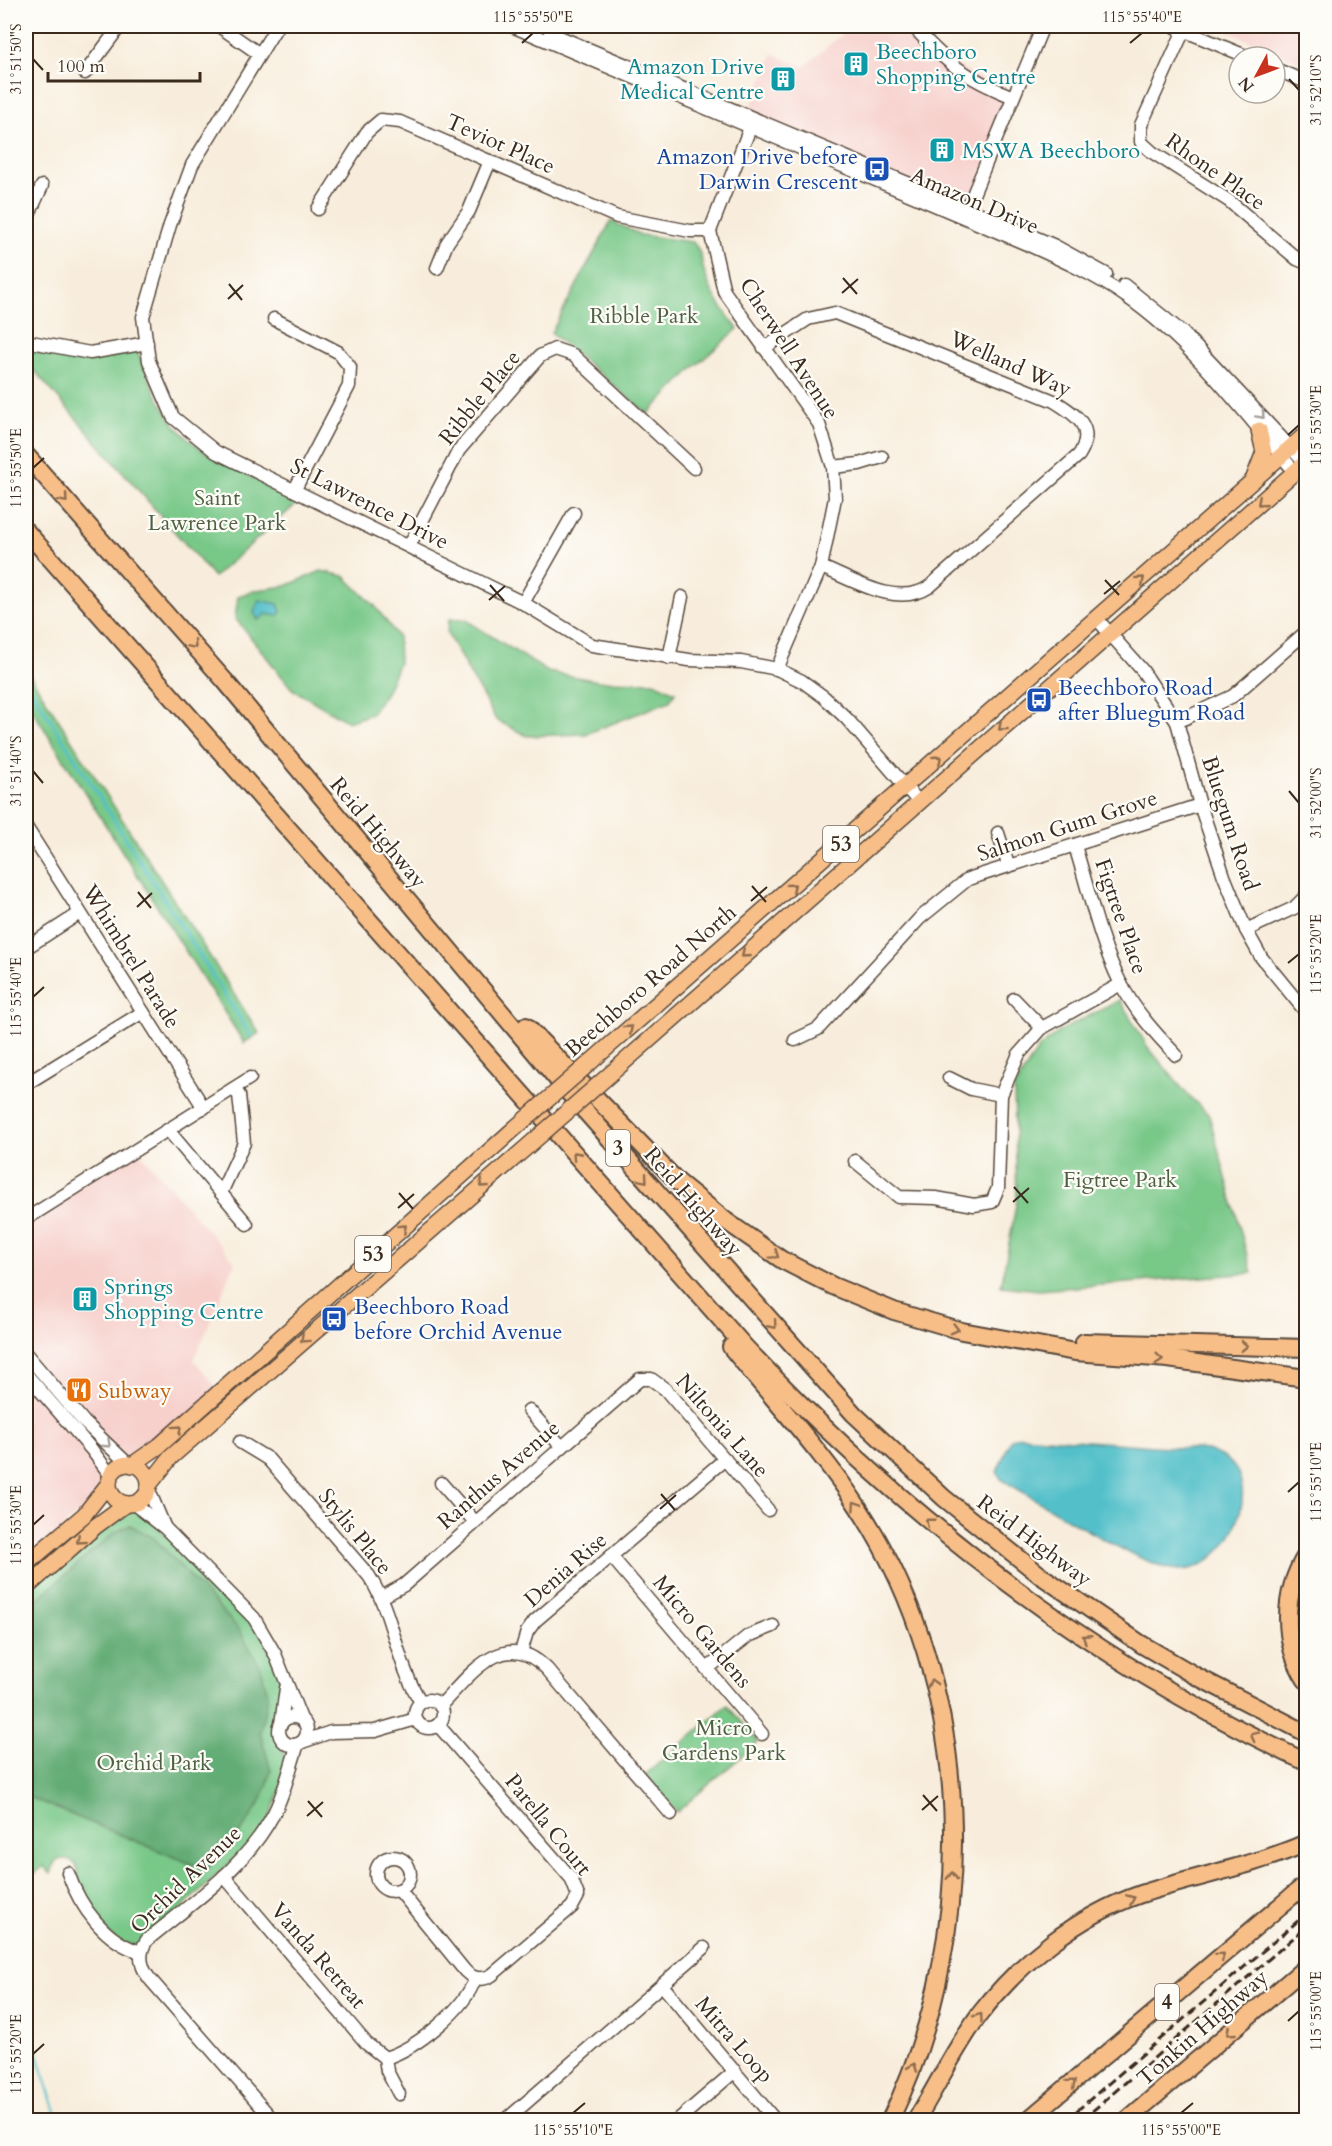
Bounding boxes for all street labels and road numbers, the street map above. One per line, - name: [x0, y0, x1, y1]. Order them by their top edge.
- street label: Teviot Place: [441, 107, 560, 181]
- street label: Rhone Place: [1159, 126, 1271, 217]
- street label: Amazon Drive: [906, 160, 1044, 242]
- street label: Cherwell Avenue: [732, 272, 846, 425]
- street label: Welland Way: [944, 323, 1077, 404]
- street label: Ribble Place: [432, 344, 528, 452]
- street label: St Lawrence Drive: [285, 451, 454, 557]
- street label: Bluegum Road: [1194, 752, 1266, 895]
- street label: Reid Highway: [323, 771, 434, 895]
- street label: Salmon Gum Grove: [974, 783, 1161, 869]
- road number: 53: [823, 826, 859, 862]
- street label: Figtree Place: [1087, 855, 1155, 978]
- street label: Whimbrel Parade: [74, 878, 187, 1034]
- street label: Beechboro Road North: [558, 898, 743, 1064]
- road number: 3: [606, 1130, 630, 1166]
- street label: Reid Highway: [637, 1140, 750, 1263]
- road number: 53: [355, 1236, 391, 1272]
- street label: Niltonia Lane: [669, 1367, 776, 1484]
- street label: Ranthus Avenue: [431, 1413, 566, 1536]
- street label: Stylis Place: [311, 1482, 399, 1581]
- street label: Reid Highway: [971, 1488, 1098, 1594]
- street label: Denia Rise: [518, 1525, 614, 1614]
- street label: Micro Gardens: [646, 1569, 758, 1695]
- street label: Parella Court: [498, 1767, 599, 1882]
- street label: Orchid Avenue: [123, 1819, 248, 1941]
- street label: Vanda Retreat: [264, 1896, 373, 2015]
- street label: Tonkin Highway: [1131, 1962, 1275, 2093]
- road number: 4: [1155, 1984, 1179, 2020]
- street label: Mitra Loop: [688, 1990, 780, 2090]

